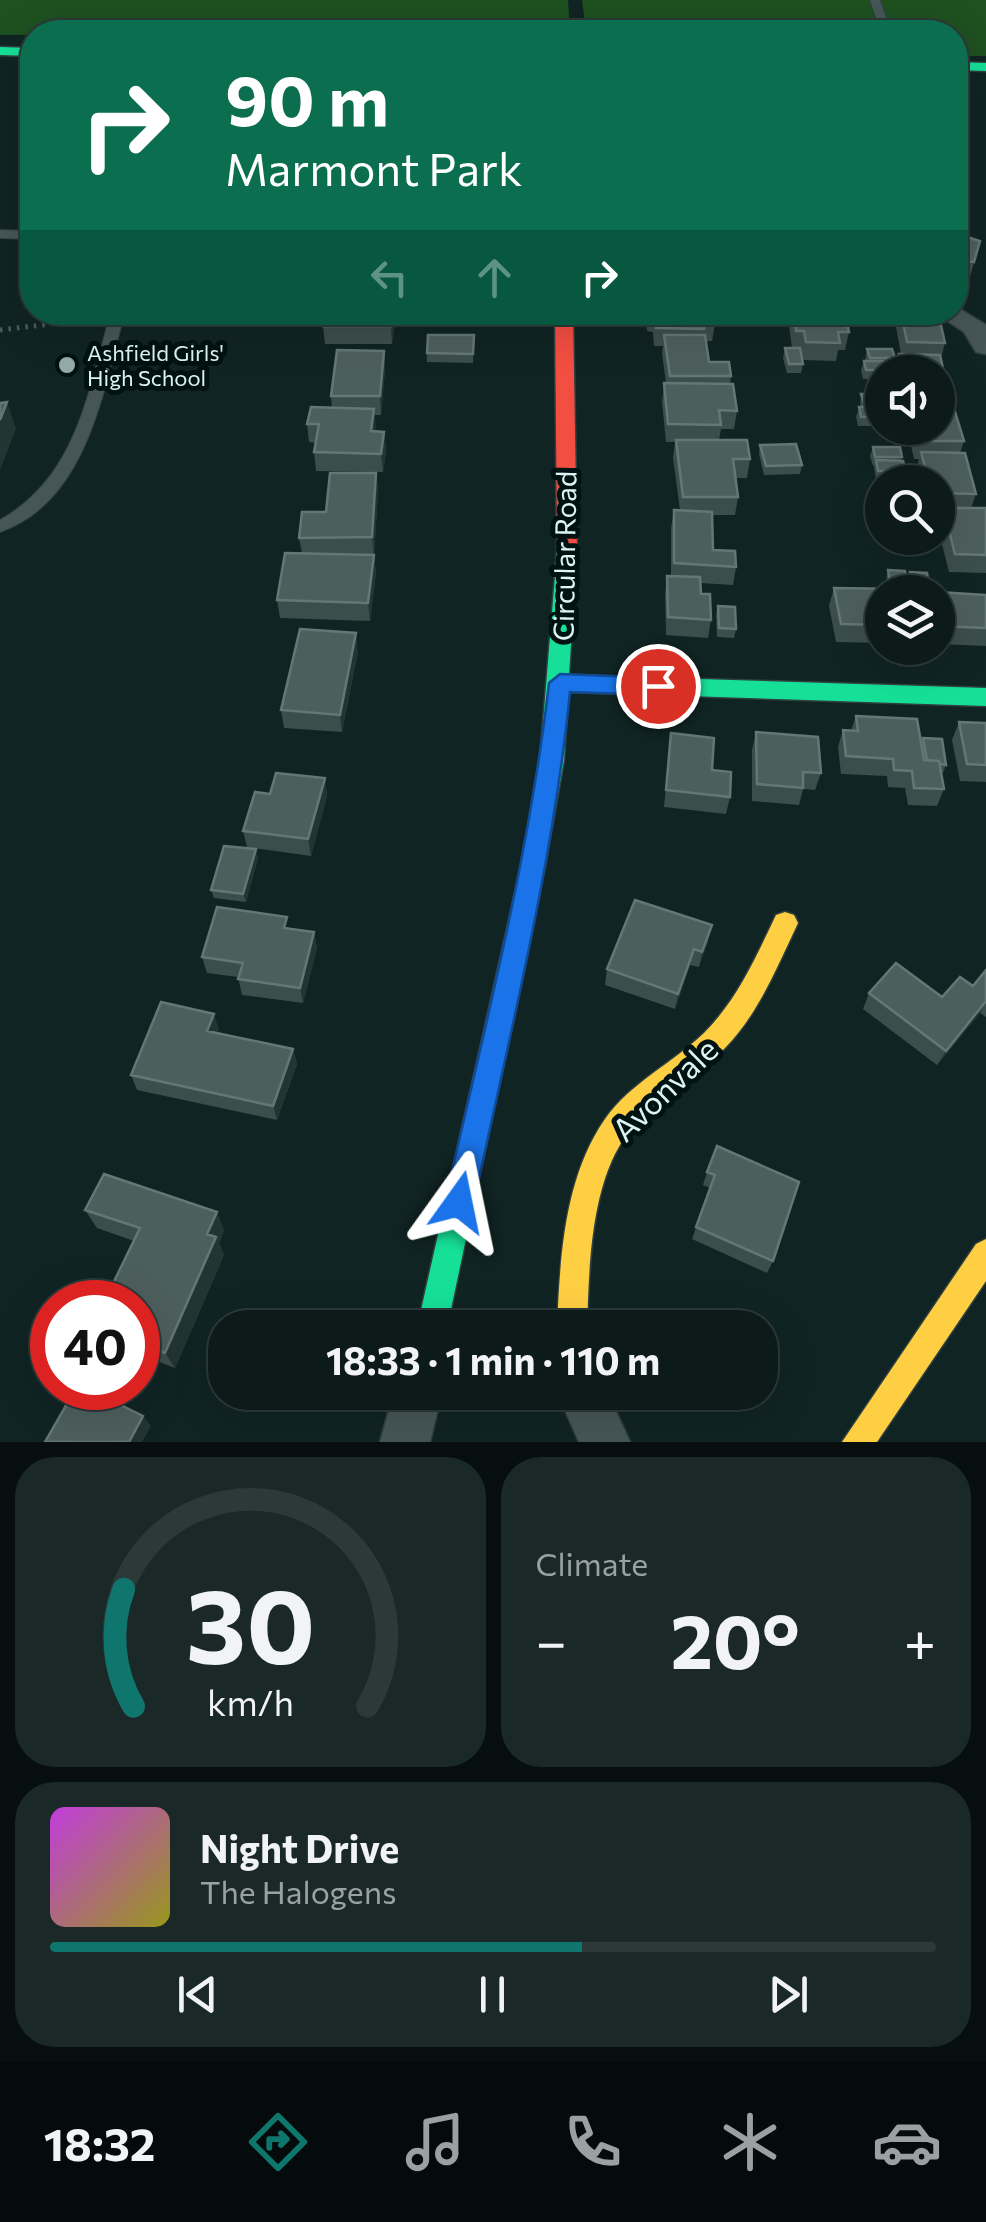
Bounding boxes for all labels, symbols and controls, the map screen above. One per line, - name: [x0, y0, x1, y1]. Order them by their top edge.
- text: 90 m: [225, 55, 389, 140]
- icon: right: [60, 60, 190, 190]
- text: Marmont Park: [225, 140, 522, 195]
- icon: left: [362, 250, 417, 305]
- icon: ahead: [467, 250, 522, 305]
- icon: right: [572, 250, 627, 305]
- place label: Ashfield Girls' High School: [87, 339, 224, 391]
- marker: Ashfield Girls' High School: [56, 354, 78, 376]
- map controls: [865, 355, 955, 665]
- button: sound: [865, 355, 955, 445]
- button: search: [865, 465, 955, 555]
- street label: Circular Road: [546, 471, 582, 641]
- button: layers: [865, 575, 955, 665]
- pin: [616, 644, 701, 729]
- icon: arrive: [631, 659, 686, 714]
- street label: Avonvale: [603, 1029, 725, 1149]
- position arrow: [407, 1150, 511, 1254]
- speed limit sign: 40: [30, 1280, 160, 1410]
- text: 18:33 · 1 min · 110 m: [326, 1336, 660, 1383]
- text: Climate: [536, 1543, 648, 1583]
- text: 30: [185, 1558, 315, 1685]
- text: 20°: [670, 1593, 800, 1684]
- text: −: [536, 1606, 567, 1673]
- text: +: [904, 1606, 936, 1673]
- text: km/h: [207, 1680, 294, 1723]
- text: Night Drive: [200, 1824, 399, 1871]
- text: The Halogens: [200, 1871, 397, 1911]
- icon: previous: [170, 1967, 225, 2022]
- icon: pause: [465, 1967, 520, 2022]
- icon: next: [761, 1967, 816, 2022]
- icon: directions: [243, 2107, 313, 2177]
- icon: music: [400, 2107, 470, 2177]
- icon: phone: [558, 2107, 628, 2177]
- icon: climate: [715, 2107, 785, 2177]
- icon: car: [872, 2107, 942, 2177]
- text: 18:32: [44, 2115, 155, 2170]

